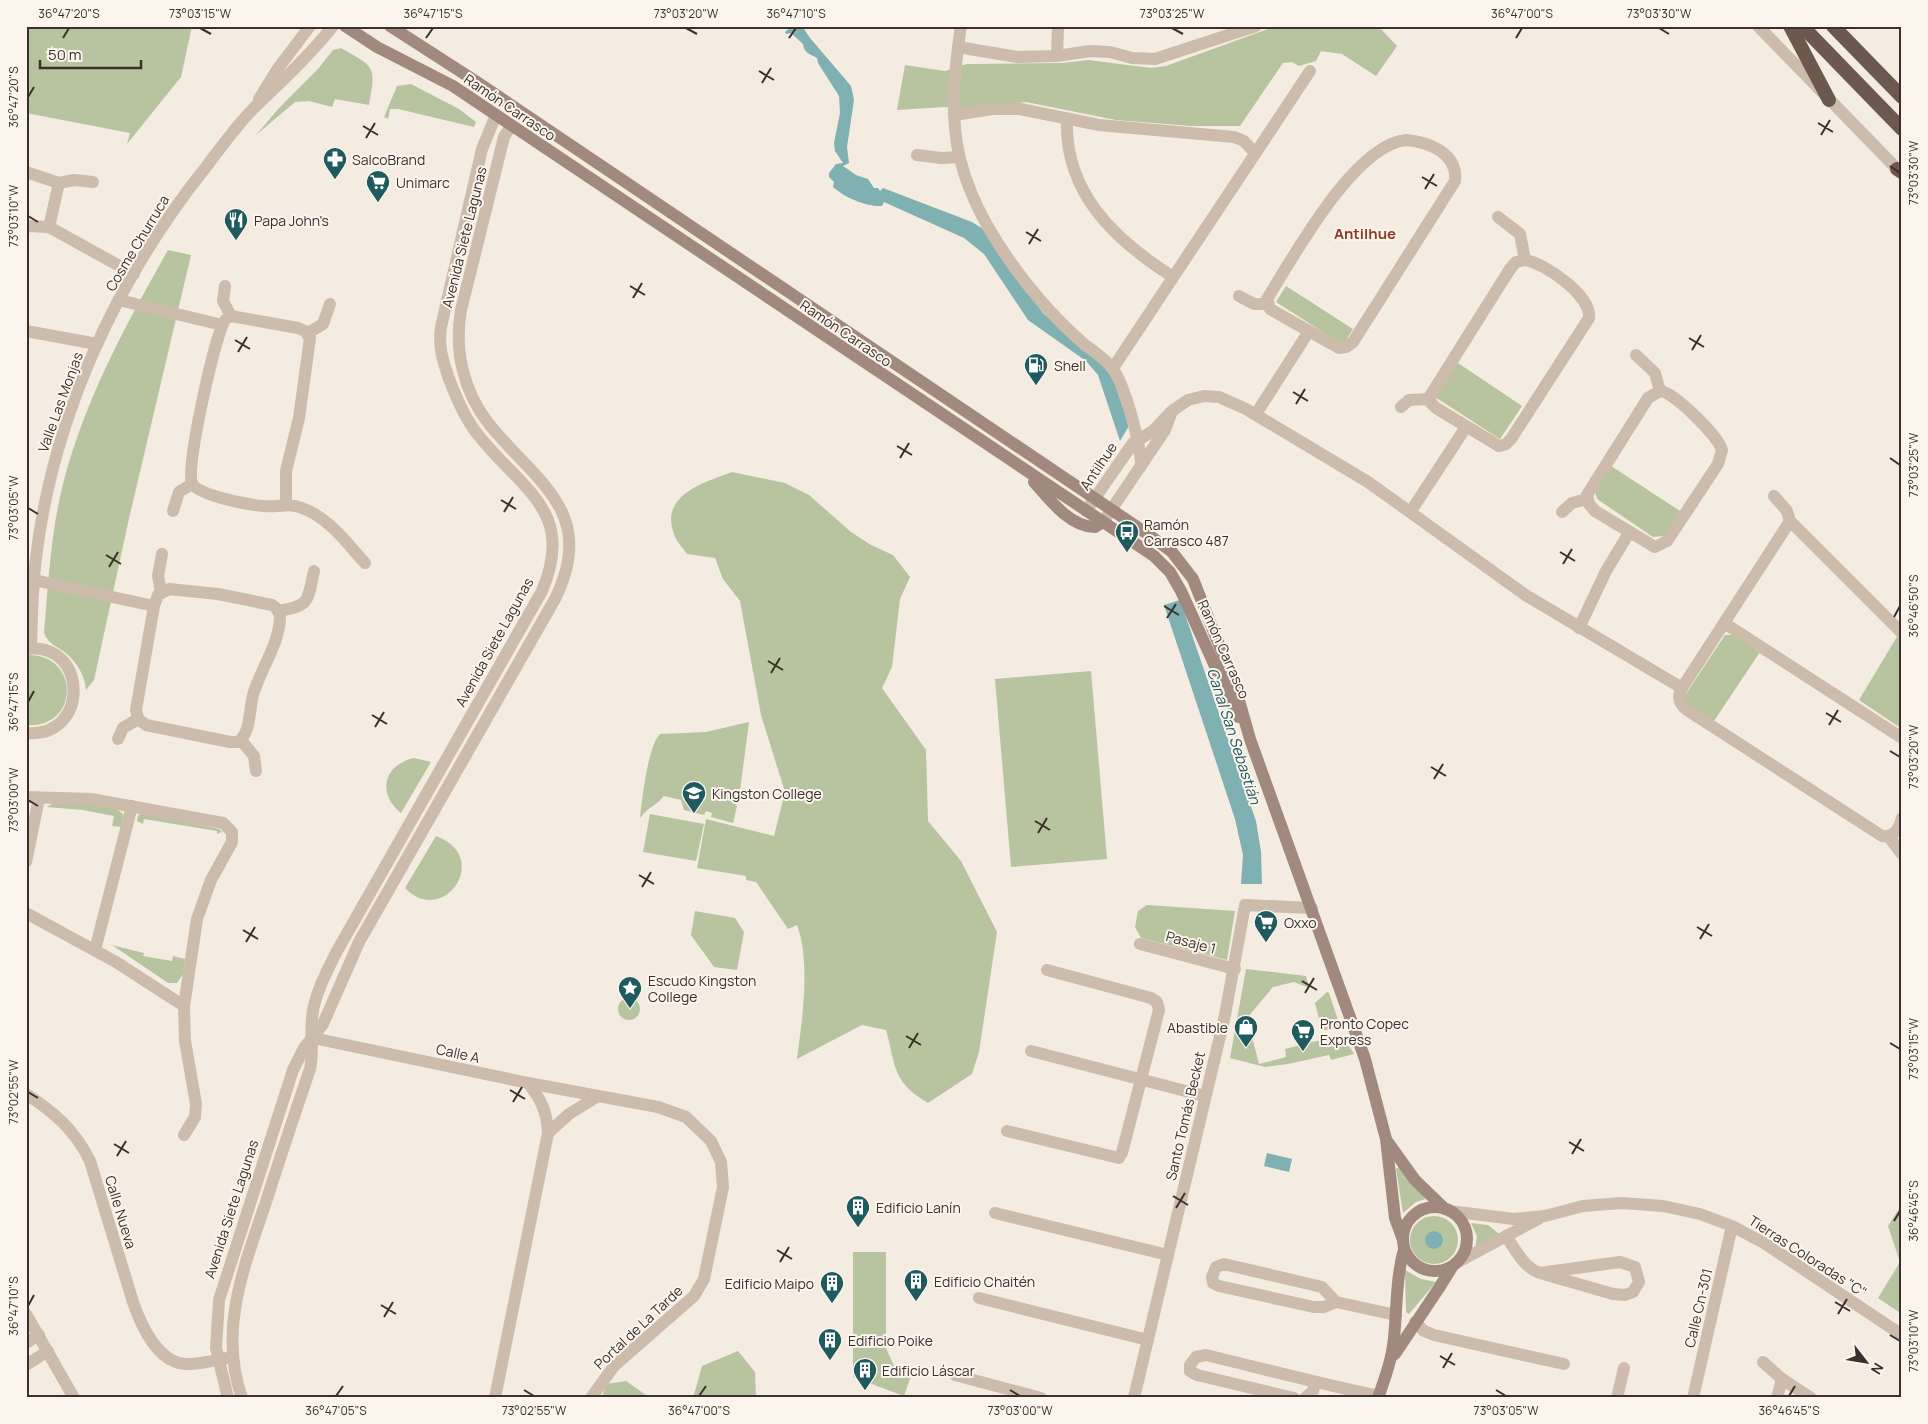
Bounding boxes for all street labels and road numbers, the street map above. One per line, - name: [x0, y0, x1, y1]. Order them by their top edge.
- street label: Ramón Carrasco: [461, 69, 559, 145]
- street label: Avenida Siete Lagunas: [437, 164, 491, 310]
- street label: Cosme Churruca: [101, 191, 173, 295]
- street label: Ramón Carrasco: [797, 295, 895, 371]
- street label: Valle Las Monjas: [33, 349, 87, 455]
- street label: Antilhue: [1075, 438, 1121, 494]
- street label: Avenida Siete Lagunas: [451, 574, 537, 710]
- street label: Ramón Carrasco: [1194, 597, 1254, 701]
- street label: Pasaje 1: [1164, 926, 1218, 958]
- street label: Calle A: [434, 1039, 482, 1067]
- street label: Santo Tomás Becket: [1161, 1049, 1209, 1182]
- street label: Avenida Siete Lagunas: [200, 1137, 262, 1281]
- street label: Calle Nueva: [101, 1173, 141, 1251]
- street label: Tierras Coloradas "C": [1745, 1211, 1871, 1301]
- street label: Calle Cn-301: [1680, 1267, 1716, 1349]
- street label: Portal de La Tarde: [590, 1281, 686, 1373]

